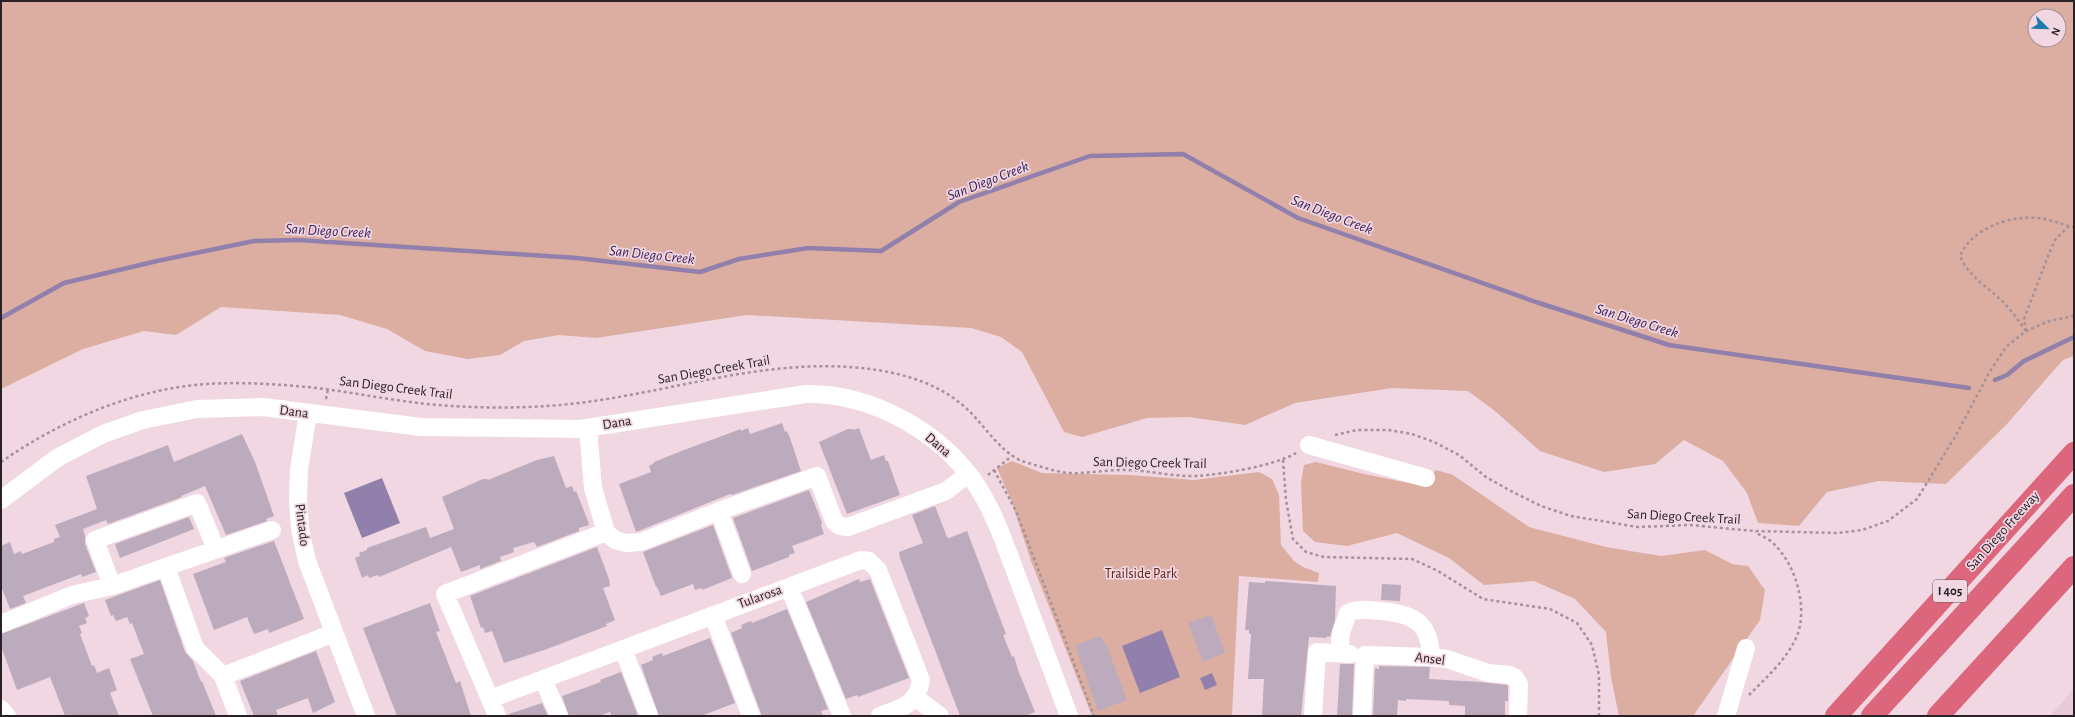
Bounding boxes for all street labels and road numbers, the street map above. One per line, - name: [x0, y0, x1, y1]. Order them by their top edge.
- street label: San Diego Creek Trail: [657, 353, 771, 387]
- street label: San Diego Creek Trail: [339, 374, 453, 402]
- street label: Dana: [279, 403, 310, 421]
- street label: Dana: [602, 414, 633, 432]
- street label: Dana: [922, 430, 954, 460]
- street label: San Diego Creek Trail: [1093, 455, 1207, 471]
- street label: San Diego Freeway: [1964, 489, 2042, 573]
- street label: Pintado: [292, 503, 312, 547]
- street label: San Diego Creek Trail: [1627, 507, 1741, 527]
- road number: I 405: [1933, 580, 1967, 602]
- street label: Tularosa: [736, 582, 784, 611]
- street label: Ansel: [1414, 650, 1446, 668]

